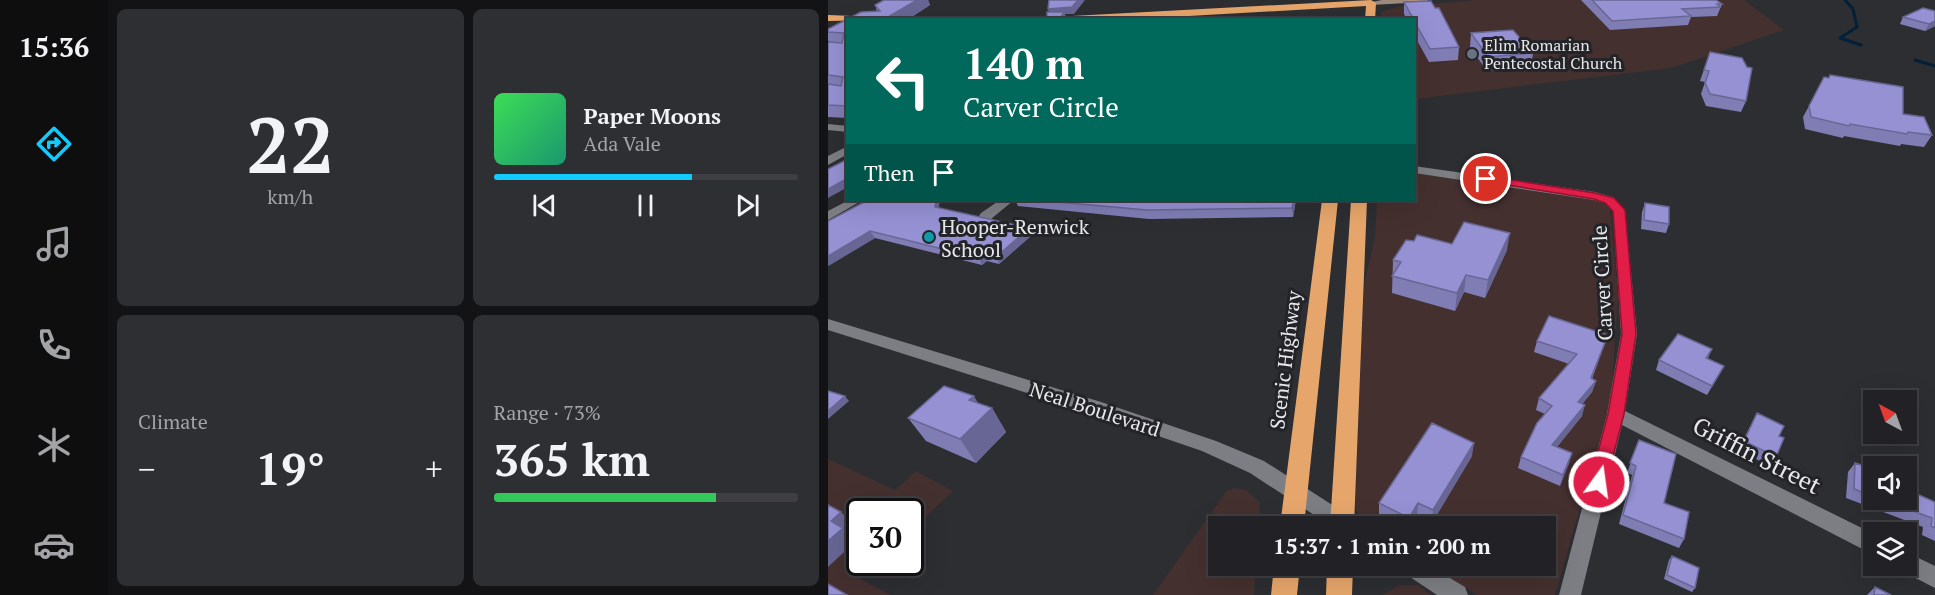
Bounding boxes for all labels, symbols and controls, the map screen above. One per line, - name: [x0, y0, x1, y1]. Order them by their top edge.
- text: 15:36: [19, 29, 89, 65]
- place label: Elim Romarian Pentecostal Church: [1484, 34, 1623, 74]
- text: 140 m: [963, 35, 1084, 91]
- icon: left: [864, 42, 942, 120]
- marker: Elim Romarian Pentecostal Church: [1465, 47, 1479, 61]
- text: Carver Circle: [963, 89, 1119, 125]
- text: 22: [246, 92, 334, 195]
- text: Paper Moons: [584, 101, 721, 130]
- icon: directions: [33, 123, 75, 165]
- text: Ada Vale: [584, 130, 661, 157]
- pin: [1460, 153, 1511, 204]
- icon: arrive: [927, 156, 960, 189]
- text: Then: [864, 158, 915, 187]
- icon: arrive: [1469, 162, 1502, 195]
- text: km/h: [267, 183, 313, 210]
- icon: previous: [528, 189, 561, 222]
- icon: pause: [629, 189, 662, 222]
- icon: next: [731, 189, 764, 222]
- place label: Hooper-Renwick School: [941, 213, 1090, 263]
- icon: music: [33, 223, 75, 265]
- street label: Carver Circle: [1585, 225, 1619, 341]
- marker: Hooper-Renwick School: [922, 230, 936, 244]
- street label: Scenic Highway: [1263, 288, 1307, 431]
- icon: phone: [33, 324, 75, 366]
- street label: Neal Boulevard: [1027, 375, 1163, 443]
- north arrow: [1863, 390, 1917, 444]
- map controls: [1863, 390, 1917, 576]
- text: Range · 73%: [494, 399, 601, 426]
- text: Climate: [138, 408, 208, 435]
- street label: Griffin Street: [1688, 409, 1827, 501]
- icon: climate: [33, 424, 75, 466]
- text: 365 km: [494, 429, 650, 489]
- text: 19°: [256, 438, 325, 498]
- text: −: [138, 447, 156, 490]
- text: +: [425, 447, 443, 490]
- position arrow: [1567, 450, 1631, 514]
- button: sound: [1863, 456, 1917, 510]
- speed limit sign: 30: [846, 498, 924, 576]
- button: layers: [1863, 522, 1917, 576]
- icon: car: [33, 524, 75, 566]
- text: 15:37 · 1 min · 200 m: [1273, 531, 1491, 560]

